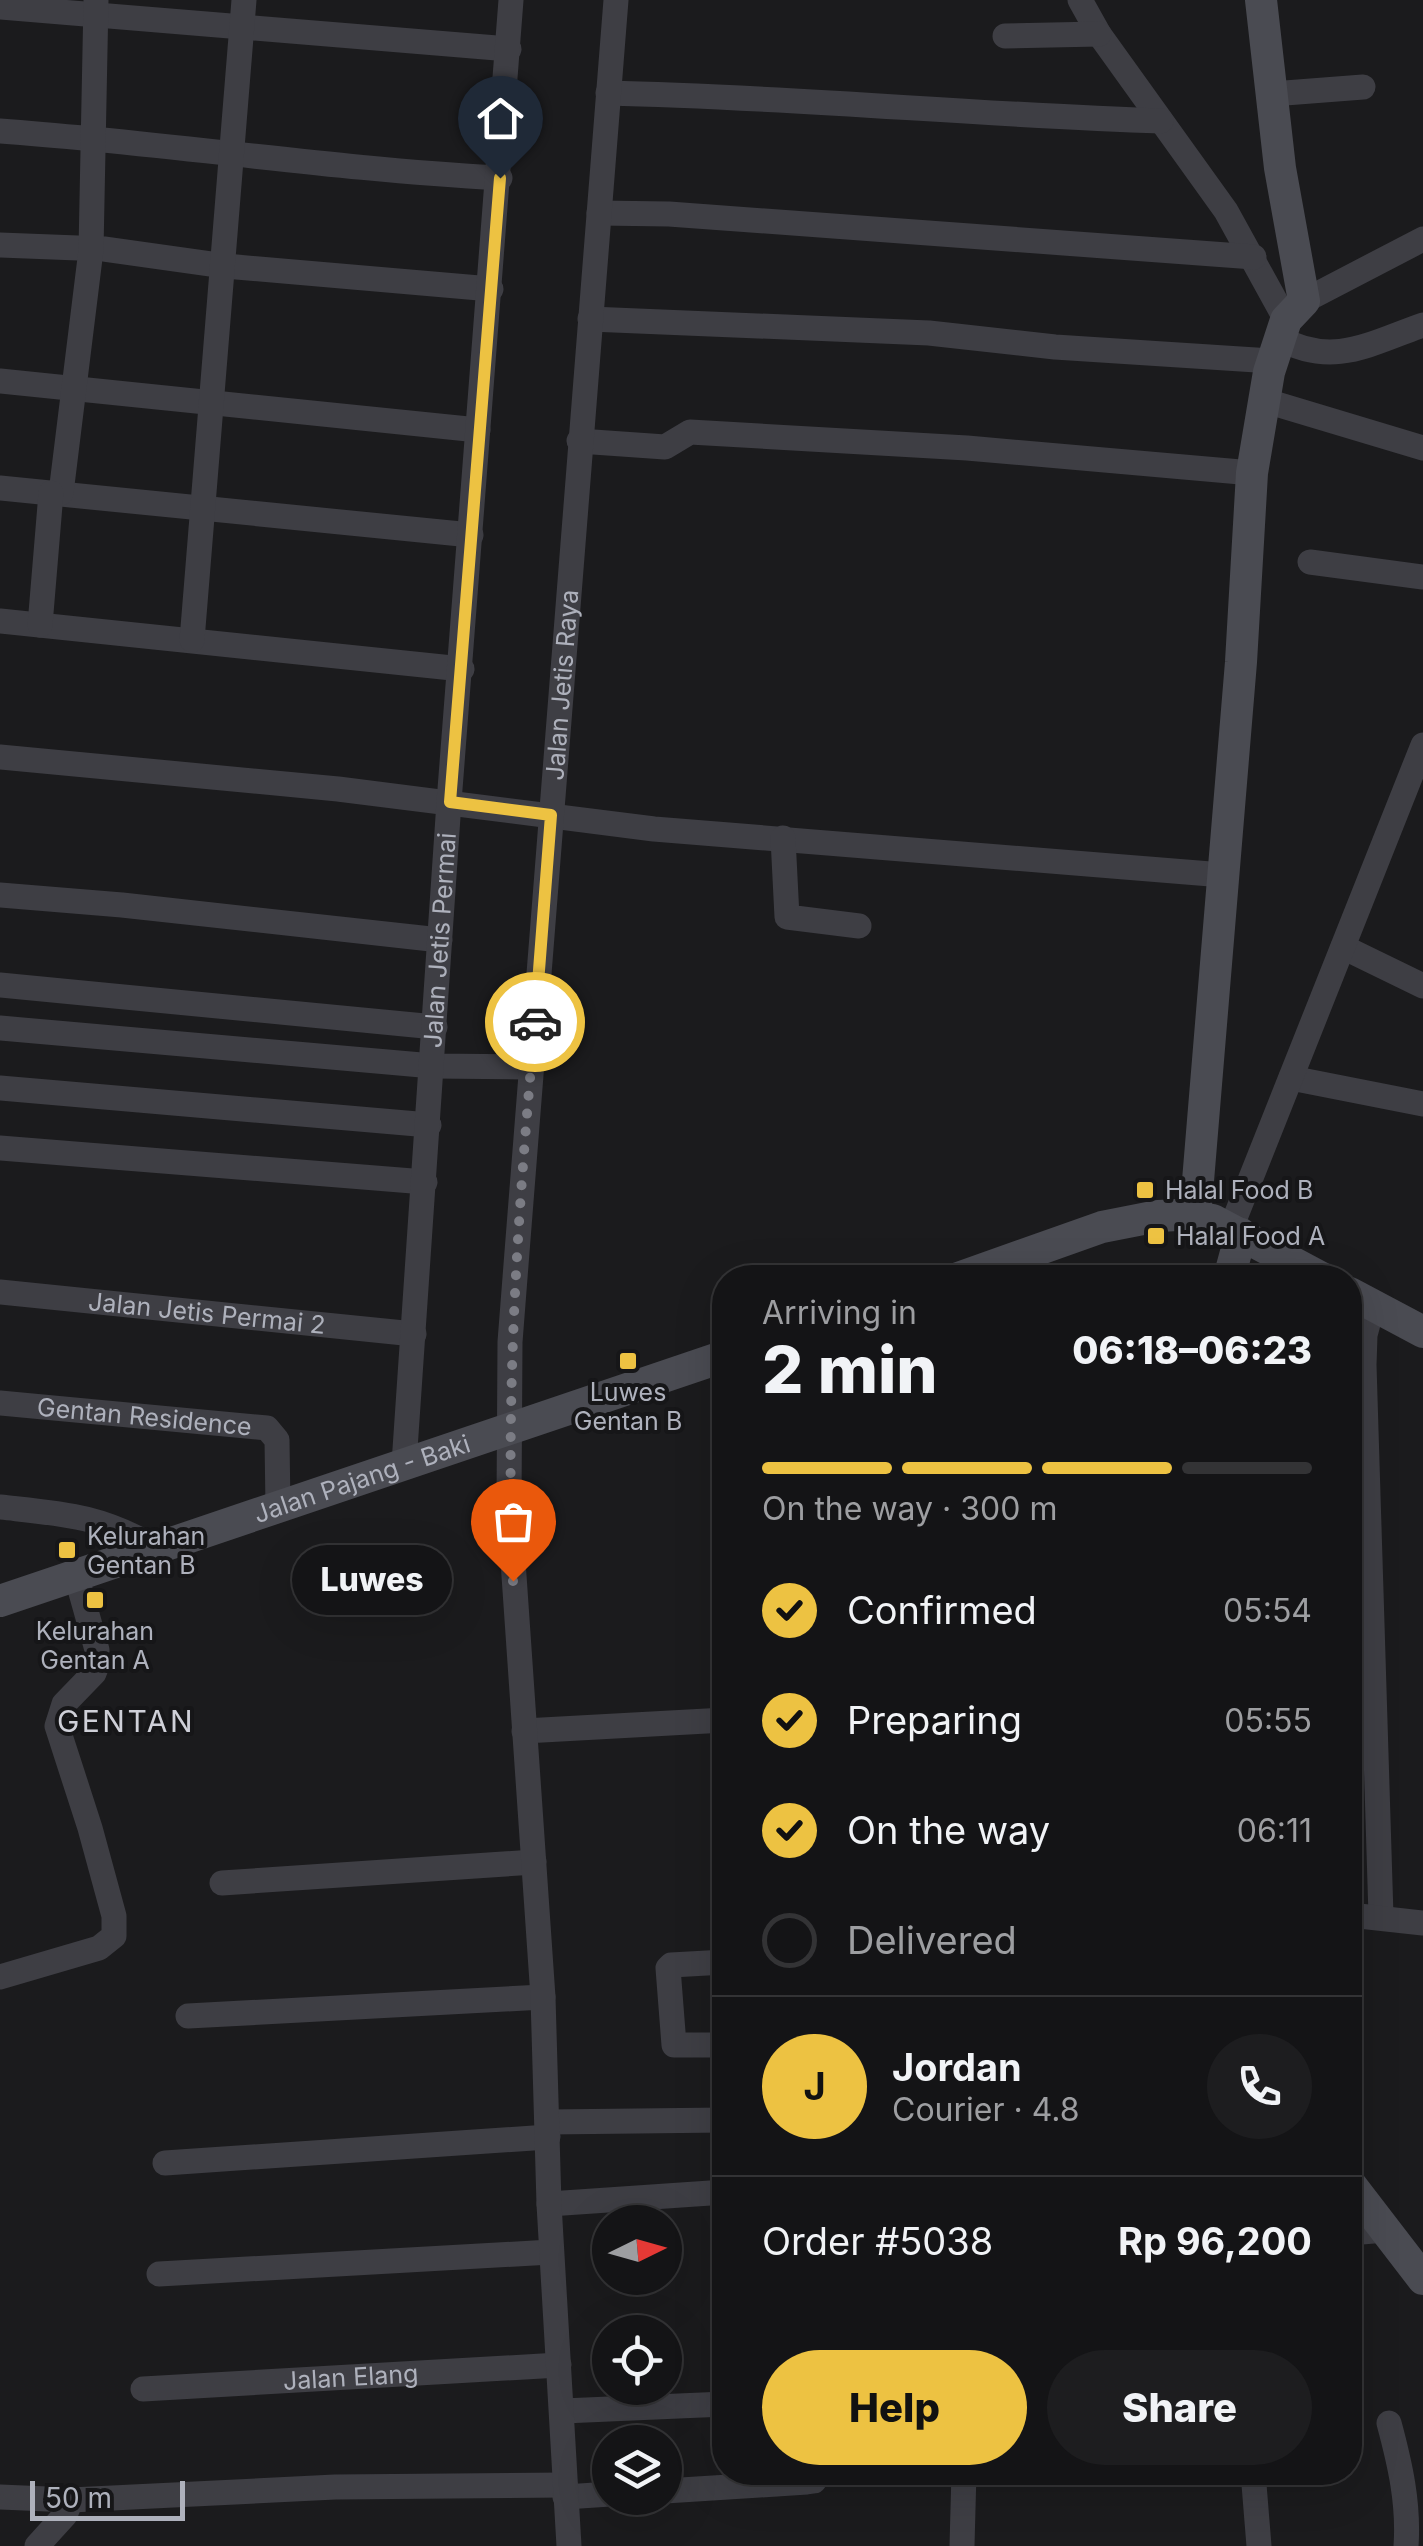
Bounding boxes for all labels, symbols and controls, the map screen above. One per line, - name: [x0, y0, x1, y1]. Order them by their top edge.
- pin: [458, 76, 543, 179]
- icon: home: [473, 91, 528, 146]
- street label: Jalan Jetis Raya: [539, 588, 584, 781]
- street label: Jalan Jetis Permai: [417, 832, 462, 1049]
- courier: [485, 972, 585, 1072]
- icon: car: [508, 995, 563, 1050]
- place label: Halal Food B: [1165, 1175, 1313, 1205]
- marker: Halal Food B: [1134, 1179, 1156, 1201]
- place label: Halal Food A: [1176, 1221, 1325, 1251]
- marker: Halal Food A: [1145, 1225, 1167, 1247]
- street label: Jalan Jetis Permai 2: [87, 1286, 327, 1340]
- text: Arriving in: [762, 1293, 917, 1332]
- text: 06:18–06:23: [1072, 1327, 1312, 1373]
- text: 2 min: [762, 1330, 938, 1409]
- marker: Luwes Gentan B: [617, 1350, 639, 1372]
- place label: Luwes Gentan B: [574, 1377, 682, 1436]
- street label: Gentan Residence: [36, 1392, 253, 1441]
- street label: Jalan Pajang - Baki: [250, 1428, 474, 1529]
- pin: [471, 1479, 556, 1582]
- text: On the way · 300 m: [762, 1489, 1057, 1528]
- icon: bag: [486, 1494, 541, 1549]
- place label: Kelurahan Gentan B: [87, 1521, 205, 1580]
- marker: Kelurahan Gentan B: [56, 1539, 78, 1561]
- callout: Luwes: [293, 1546, 453, 1616]
- text: Luwes: [320, 1560, 424, 1599]
- icon: check: [762, 1583, 817, 1638]
- text: Confirmed: [847, 1587, 1037, 1633]
- marker: Kelurahan Gentan A: [84, 1589, 106, 1611]
- text: 05:54: [1223, 1591, 1312, 1630]
- place label: Kelurahan Gentan A: [36, 1616, 154, 1675]
- icon: check: [762, 1693, 817, 1748]
- text: Preparing: [847, 1697, 1022, 1743]
- text: 05:55: [1224, 1701, 1312, 1740]
- district label: GENTAN: [57, 1703, 195, 1739]
- icon: check: [762, 1803, 817, 1858]
- text: On the way: [847, 1807, 1050, 1853]
- text: 06:11: [1237, 1811, 1312, 1850]
- text: Delivered: [847, 1917, 1017, 1963]
- button: phone: [1207, 2034, 1312, 2139]
- text: Jordan: [892, 2044, 1022, 2090]
- text: J: [803, 2063, 826, 2109]
- text: Courier · 4.8: [892, 2090, 1080, 2129]
- north arrow: [592, 2205, 682, 2295]
- map controls: [592, 2205, 682, 2515]
- text: Order #5038: [762, 2218, 993, 2264]
- text: Rp 96,200: [1118, 2218, 1312, 2264]
- button: locate: [592, 2315, 682, 2405]
- button: Help: [762, 2350, 1027, 2465]
- button: Share: [1047, 2350, 1312, 2465]
- street label: Jalan Elang: [282, 2358, 419, 2396]
- button: layers: [592, 2425, 682, 2515]
- scale bar: [30, 2476, 185, 2520]
- text: 50 m: [45, 2481, 112, 2515]

